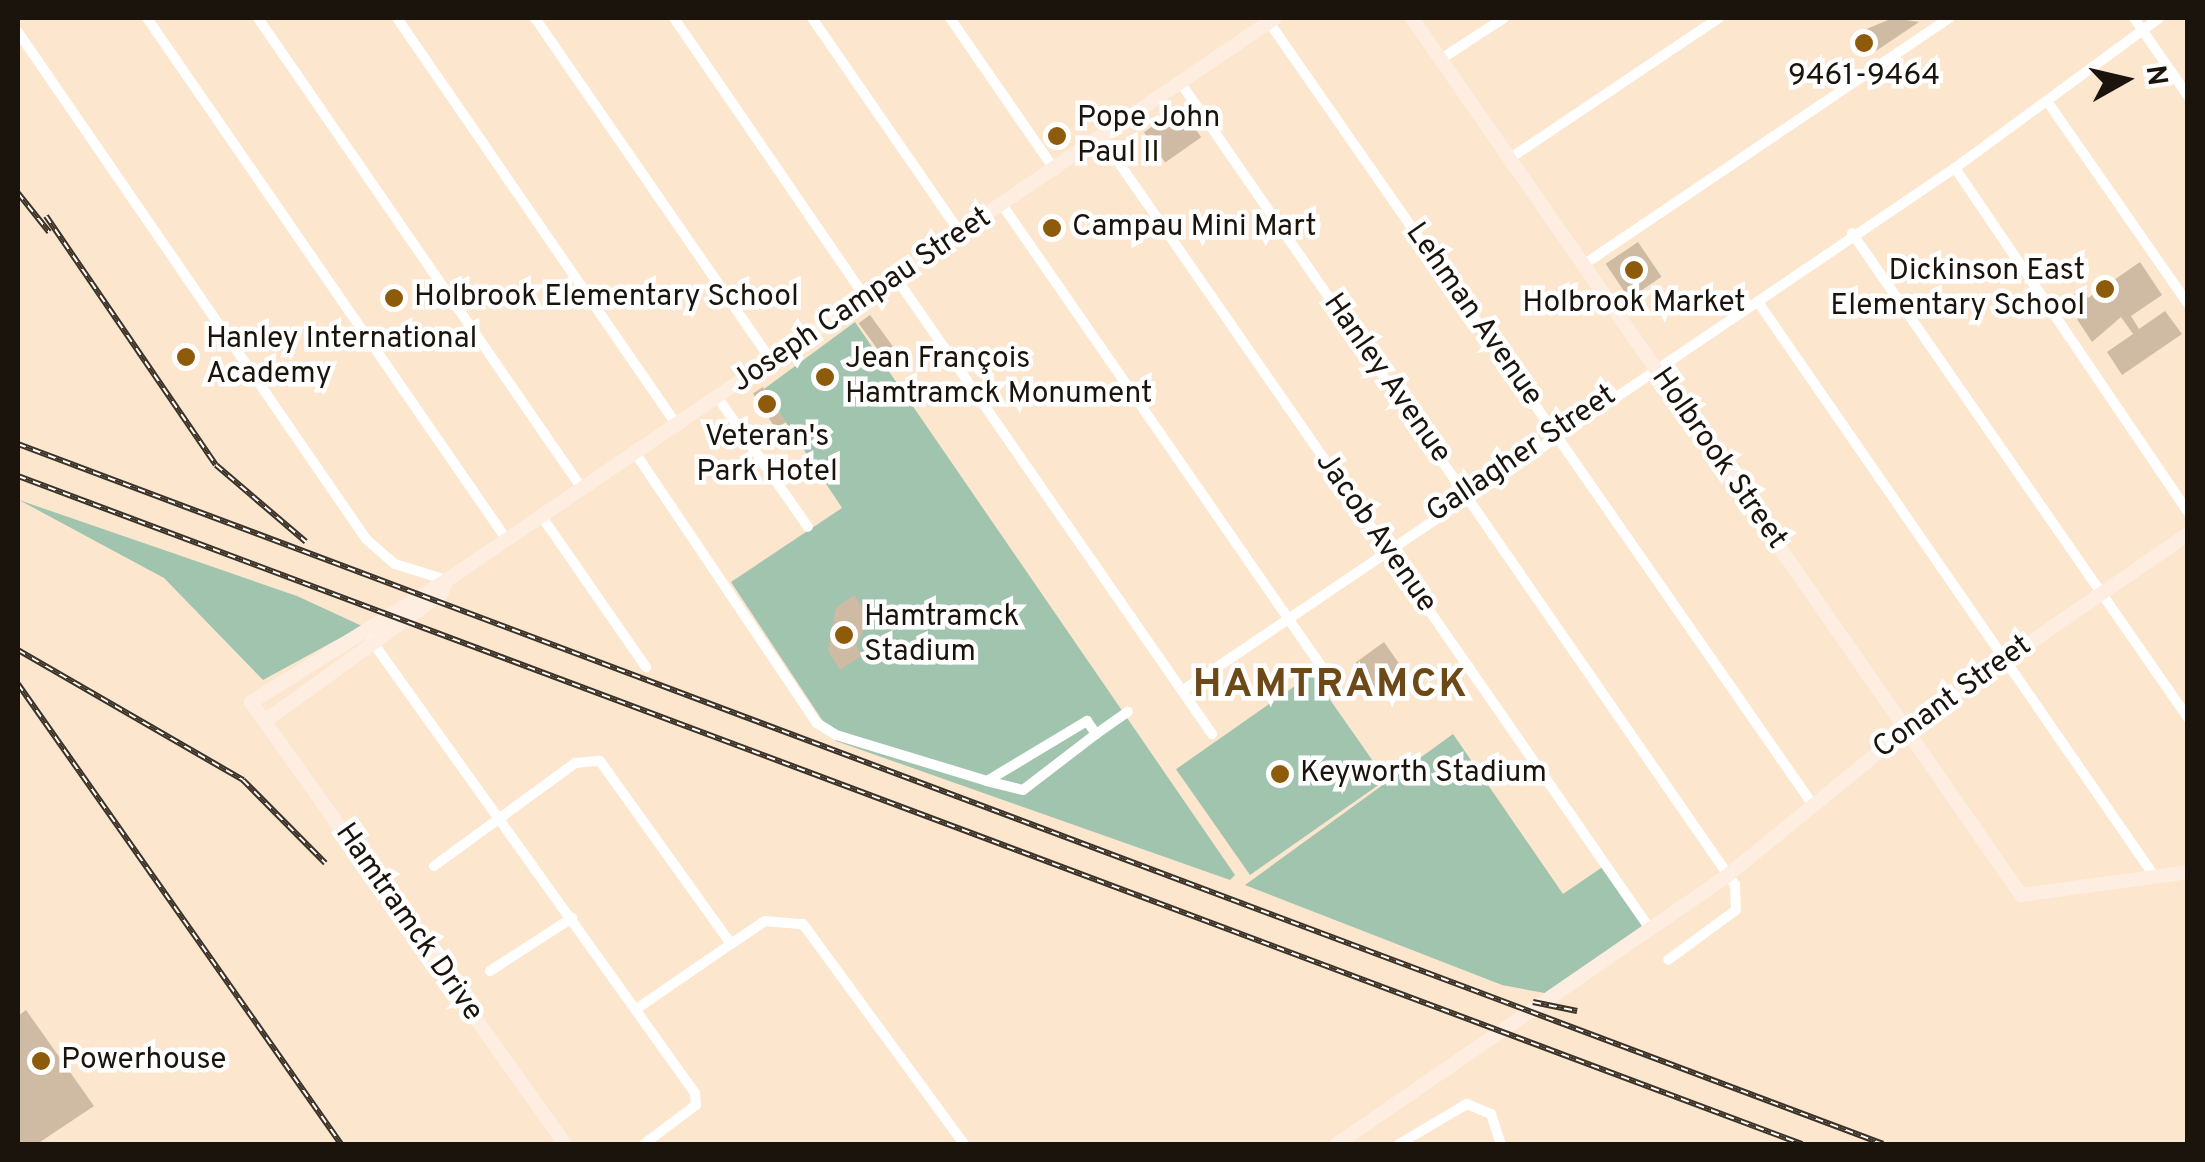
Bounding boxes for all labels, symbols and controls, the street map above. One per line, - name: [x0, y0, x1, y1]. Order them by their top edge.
- north arrow: [2075, 30, 2175, 130]
- marker: 9461-9464: [1853, 32, 1875, 54]
- place label: 9461-9464: [1788, 59, 1940, 95]
- text: N: [2135, 63, 2174, 88]
- place label: Pope John Paul II: [1077, 101, 1220, 172]
- marker: Pope John Paul II: [1046, 125, 1068, 147]
- street label: Joseph Campau Street: [726, 201, 998, 401]
- place label: Campau Mini Mart: [1072, 210, 1317, 246]
- street label: Lehman Avenue: [1396, 216, 1550, 414]
- marker: Campau Mini Mart: [1041, 217, 1063, 239]
- place label: Dickinson East Elementary School: [1830, 254, 2085, 324]
- marker: Holbrook Market: [1623, 259, 1645, 281]
- marker: Dickinson East Elementary School: [2094, 278, 2116, 300]
- place label: Holbrook Elementary School: [414, 280, 799, 316]
- place label: Holbrook Market: [1522, 286, 1746, 322]
- marker: Holbrook Elementary School: [383, 287, 405, 309]
- street label: Hanley Avenue: [1314, 287, 1458, 471]
- place label: Hanley International Academy: [206, 322, 477, 392]
- place label: Jean François Hamtramck Monument: [845, 342, 1152, 412]
- marker: Hanley International Academy: [175, 346, 197, 368]
- street label: Holbrook Street: [1642, 362, 1794, 556]
- marker: Jean François Hamtramck Monument: [814, 366, 836, 388]
- street label: Gallagher Street: [1421, 378, 1623, 532]
- marker: Veteran's Park Hotel: [756, 393, 778, 415]
- place label: Veteran's Park Hotel: [696, 420, 838, 490]
- street label: Jacob Avenue: [1306, 445, 1444, 621]
- place label: Hamtramck Stadium: [864, 600, 1019, 670]
- marker: Hamtramck Stadium: [833, 624, 855, 646]
- street label: Conant Street: [1867, 629, 2039, 767]
- district label: HAMTRAMCK: [1193, 662, 1469, 710]
- place label: Keyworth Stadium: [1300, 756, 1547, 792]
- marker: Keyworth Stadium: [1269, 763, 1291, 785]
- street label: Hamtramck Drive: [326, 817, 490, 1029]
- place label: Powerhouse: [61, 1043, 226, 1079]
- marker: Powerhouse: [30, 1050, 52, 1072]

